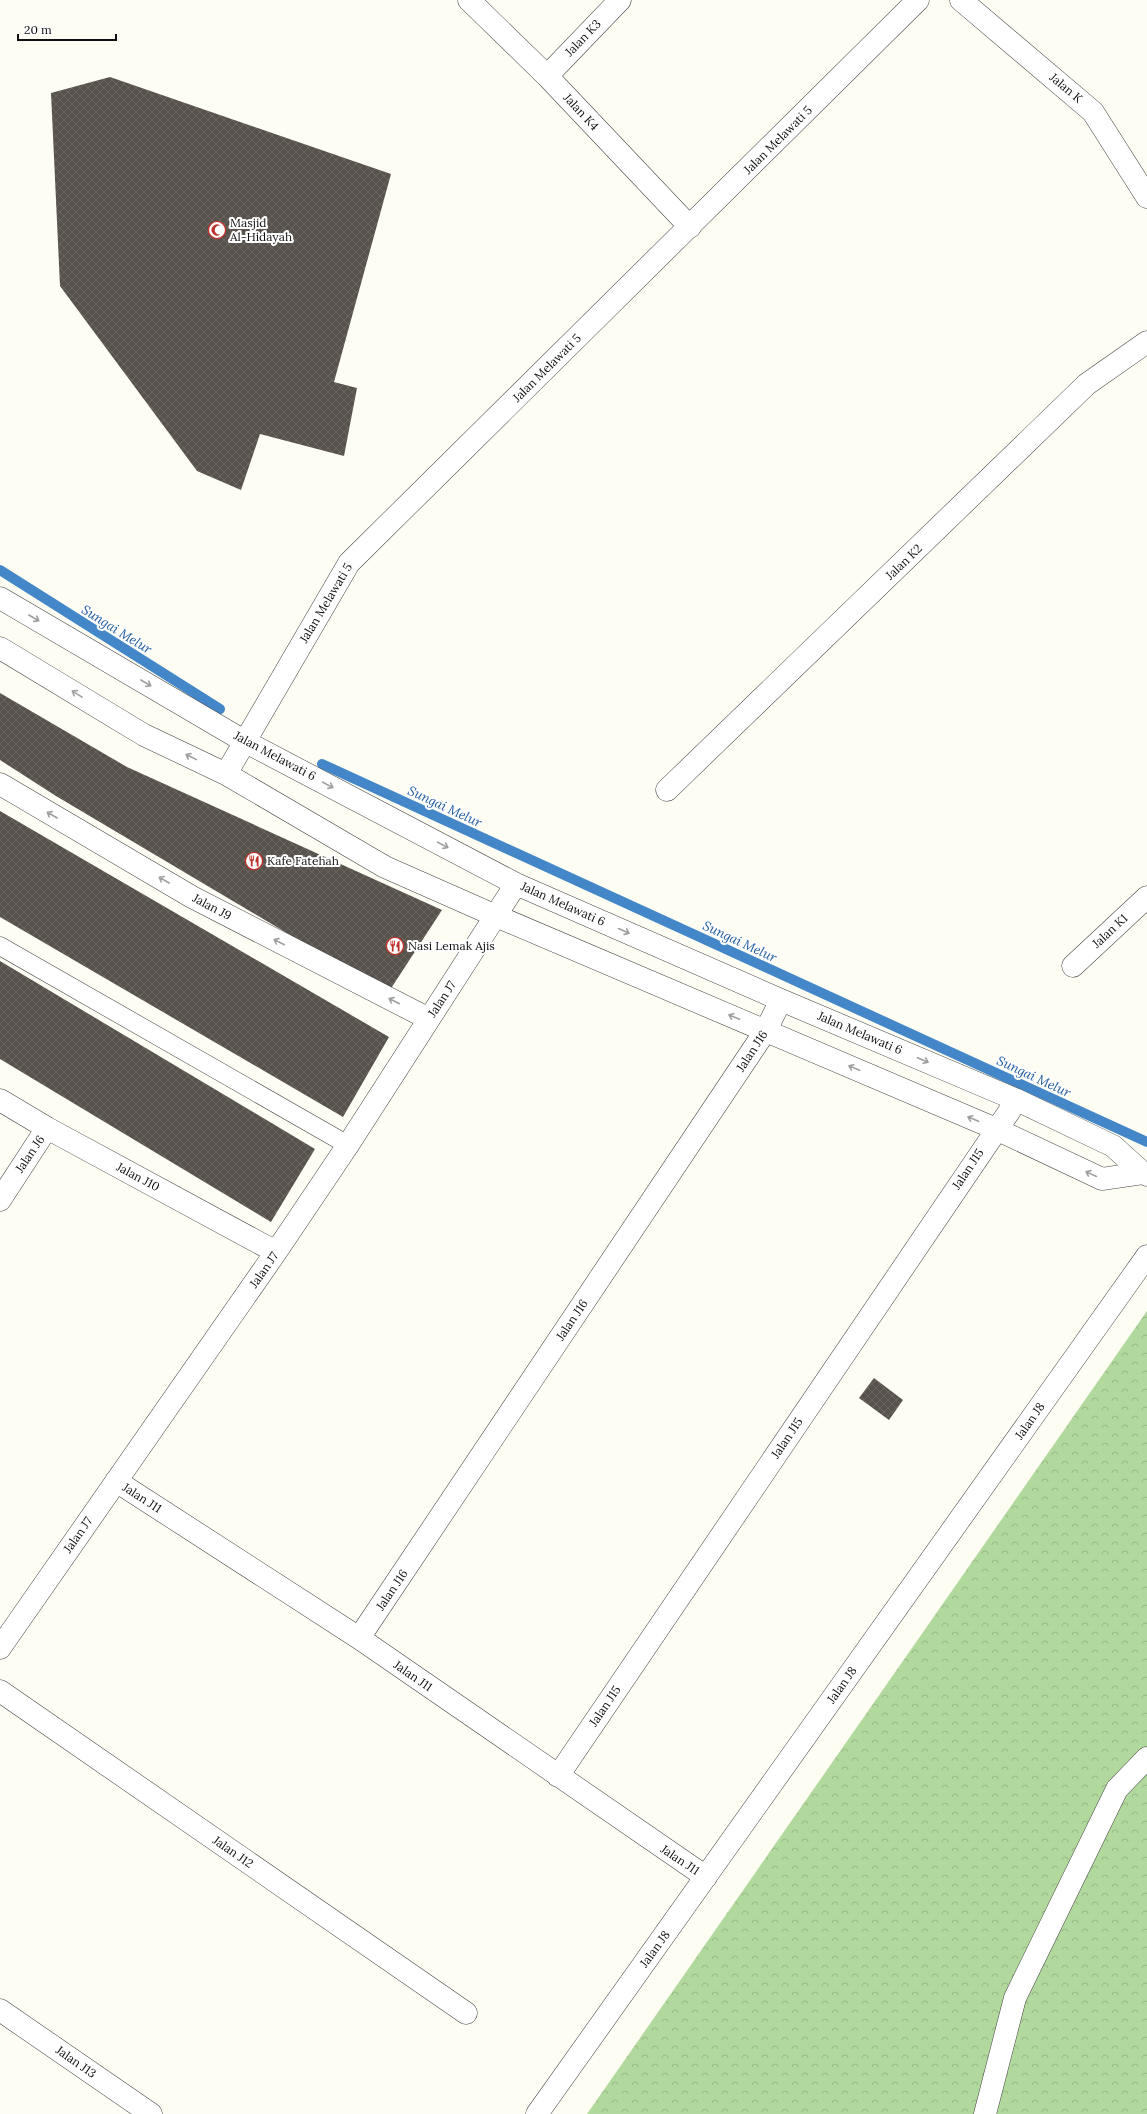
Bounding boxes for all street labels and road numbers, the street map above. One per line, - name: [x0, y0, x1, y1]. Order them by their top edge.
- street label: Jalan K3: [561, 16, 604, 60]
- street label: Jalan K: [1046, 69, 1087, 106]
- street label: Jalan K4: [560, 89, 603, 134]
- street label: Jalan Melawati 5: [740, 102, 815, 178]
- street label: Jalan Melawati 5: [509, 330, 584, 406]
- street label: Jalan K2: [882, 541, 925, 583]
- street label: Jalan Melawati 5: [295, 560, 355, 646]
- street label: Jalan Melawati 6: [231, 727, 319, 784]
- street label: Jalan Melawati 6: [518, 878, 608, 929]
- street label: Jalan J9: [189, 890, 234, 923]
- street label: Jalan K1: [1088, 911, 1130, 951]
- street label: Jalan J7: [424, 977, 459, 1021]
- street label: Jalan Melawati 6: [815, 1008, 905, 1057]
- street label: Jalan J16: [732, 1027, 770, 1075]
- street label: Jalan J6: [11, 1132, 48, 1176]
- street label: Jalan J15: [948, 1146, 987, 1193]
- street label: Jalan J10: [113, 1159, 162, 1194]
- street label: Jalan J7: [245, 1248, 282, 1291]
- street label: Jalan J16: [552, 1296, 591, 1344]
- street label: Jalan J8: [1011, 1399, 1048, 1443]
- street label: Jalan J15: [767, 1415, 806, 1462]
- street label: Jalan J11: [119, 1479, 165, 1516]
- street label: Jalan J7: [59, 1513, 96, 1556]
- street label: Jalan J16: [372, 1566, 411, 1614]
- street label: Jalan J11: [390, 1656, 435, 1694]
- street label: Jalan J8: [823, 1663, 860, 1707]
- street label: Jalan J15: [585, 1683, 624, 1730]
- street label: Jalan J12: [209, 1832, 256, 1871]
- street label: Jalan J11: [657, 1841, 703, 1878]
- street label: Jalan J8: [636, 1927, 673, 1971]
- street label: Jalan J13: [52, 2042, 100, 2081]

